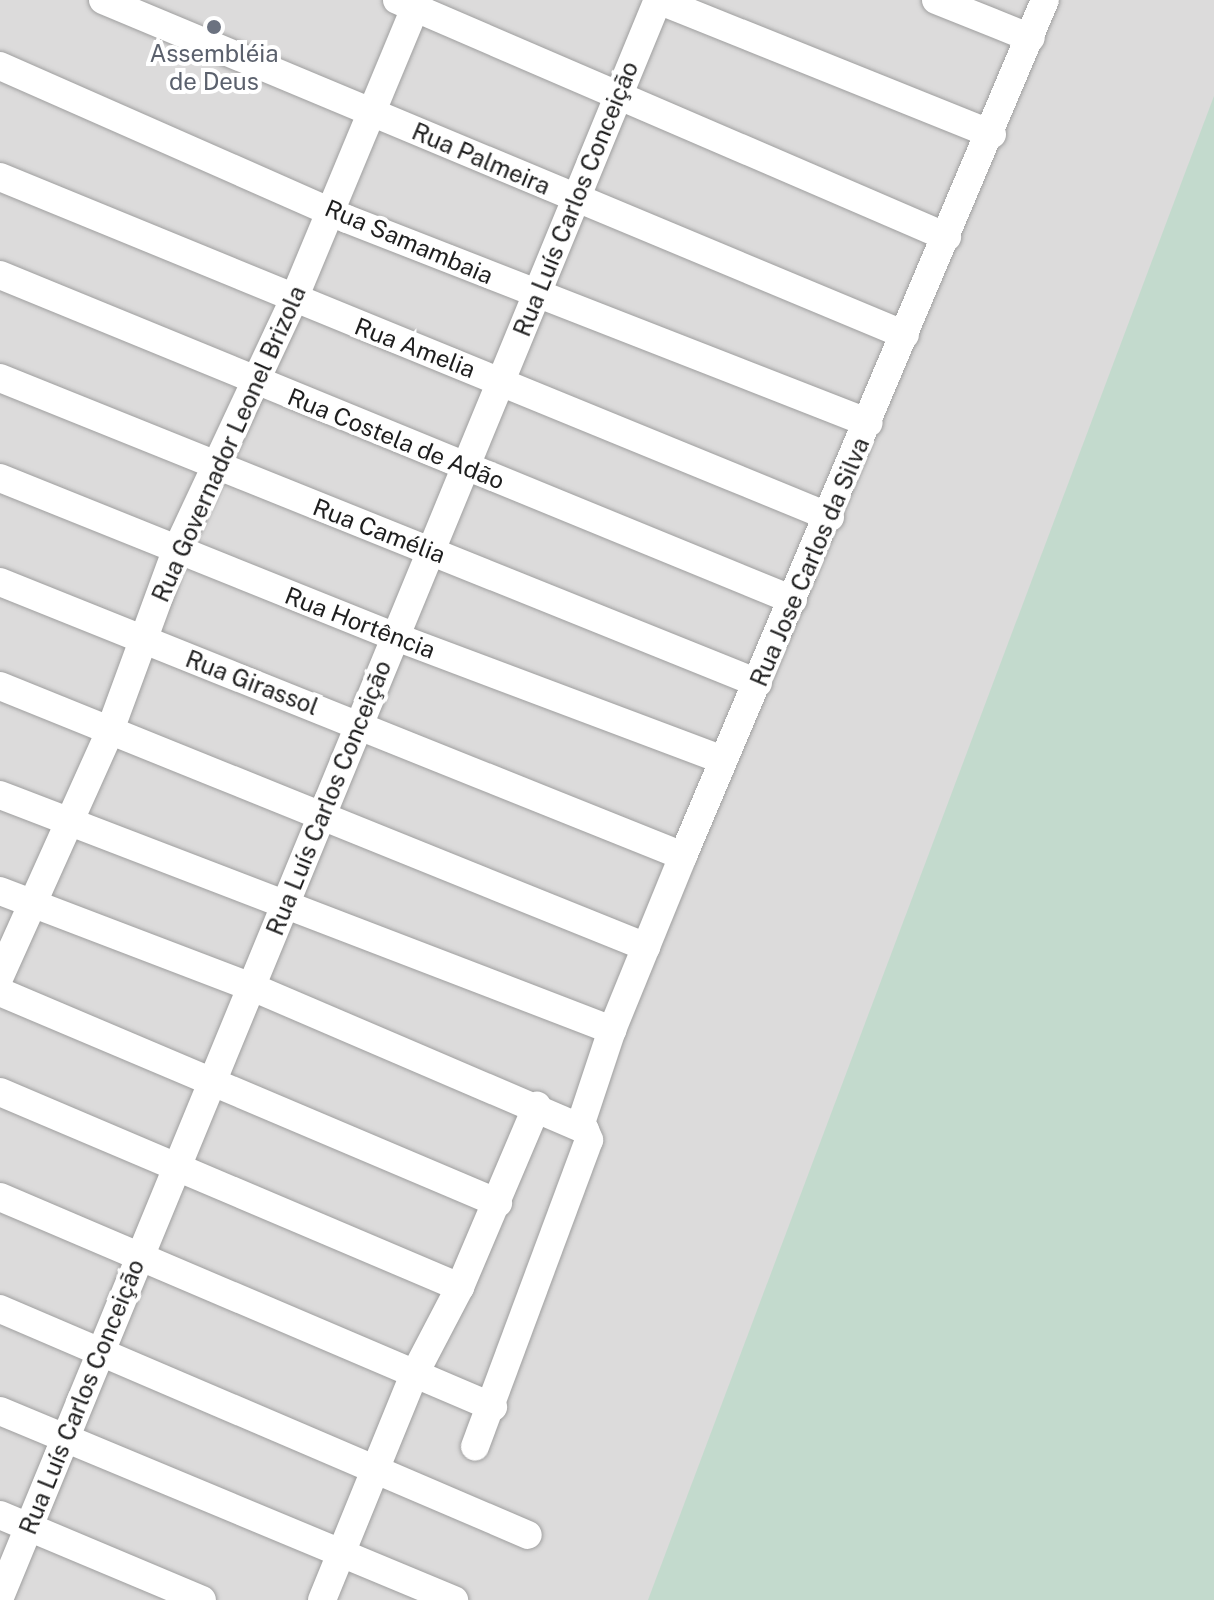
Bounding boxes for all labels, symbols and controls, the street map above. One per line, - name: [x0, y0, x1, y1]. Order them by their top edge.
- marker: Assembléia de Deus: [205, 18, 223, 36]
- place label: Assembléia de Deus: [149, 40, 279, 96]
- street label: Rua Luís Carlos Conceição: [508, 57, 644, 341]
- street label: Rua Palmeira: [408, 117, 554, 201]
- street label: Rua Samambaia: [321, 194, 497, 290]
- street label: Rua Governador Leonel Brizola: [146, 281, 312, 607]
- street label: Rua Amelia: [351, 312, 479, 384]
- street label: Rua Costela de Adão: [283, 382, 509, 496]
- street label: Rua Jose Carlos da Silva: [744, 433, 876, 691]
- street label: Rua Camélia: [309, 493, 449, 569]
- street label: Rua Hortência: [281, 581, 439, 665]
- street label: Rua Girassol: [182, 644, 322, 722]
- street label: Rua Luís Carlos Conceição: [261, 656, 397, 940]
- street label: Rua Luís Carlos Conceição: [14, 1255, 150, 1539]

